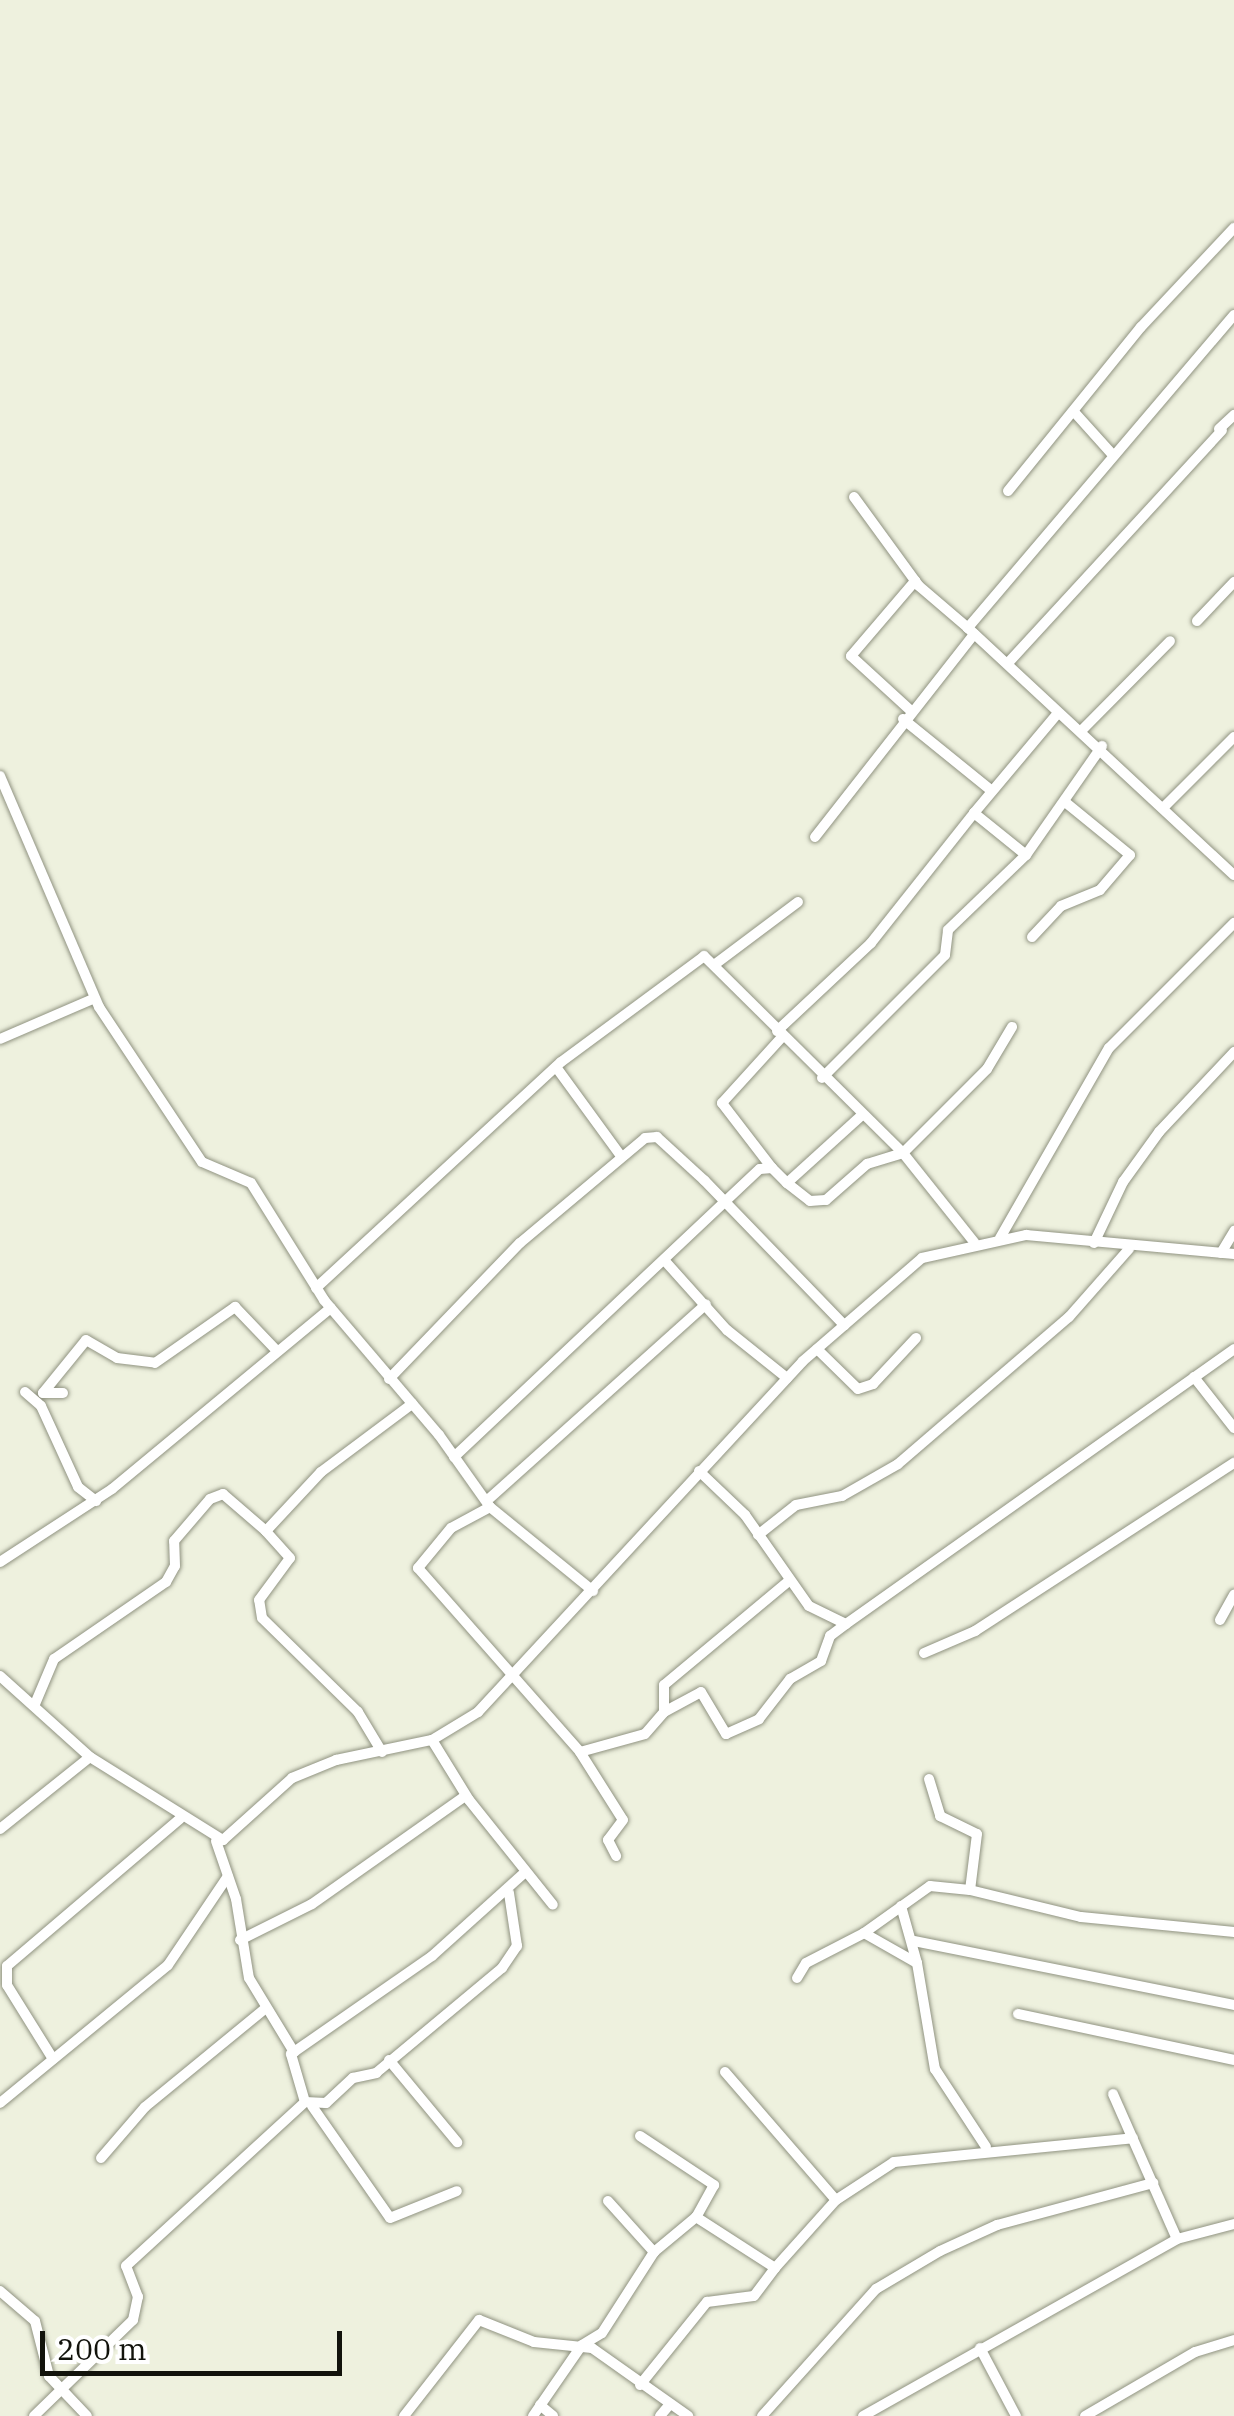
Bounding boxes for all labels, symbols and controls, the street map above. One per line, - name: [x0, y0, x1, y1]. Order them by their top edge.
- scale bar: [45, 2311, 348, 2373]
- text: 200 m: [57, 2329, 147, 2368]

